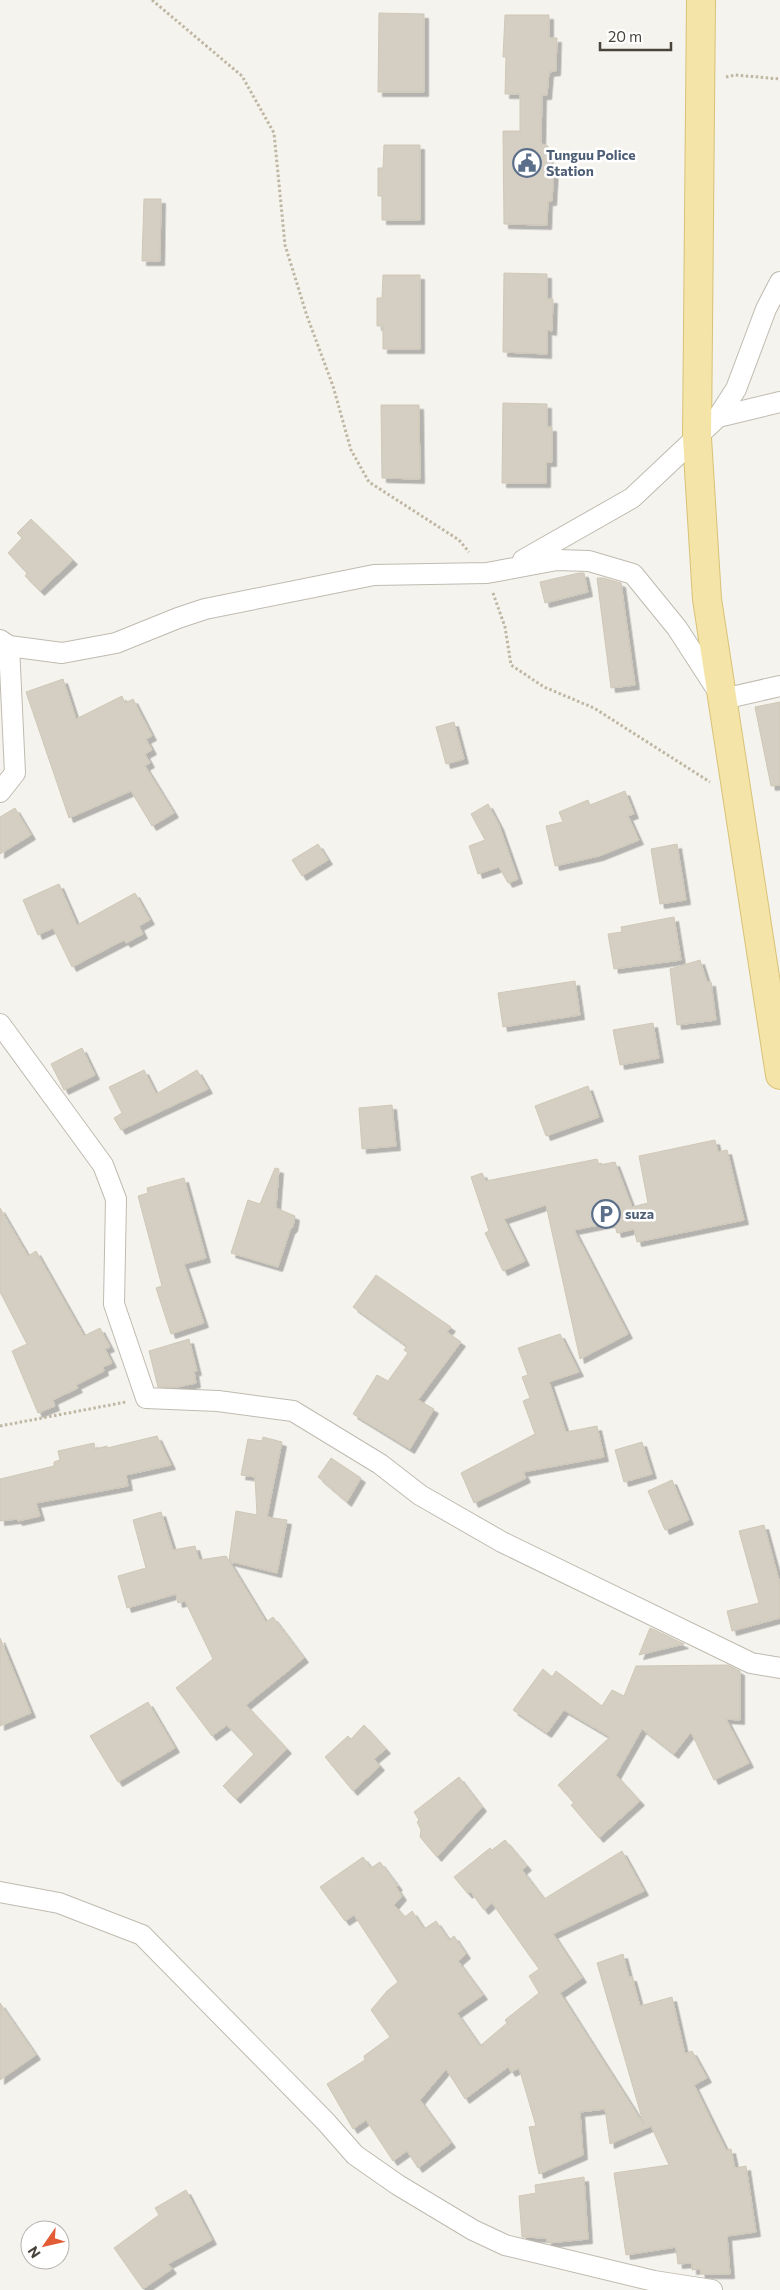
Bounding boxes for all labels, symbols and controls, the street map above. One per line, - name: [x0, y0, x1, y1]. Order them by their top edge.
- scale bar: [600, 20, 671, 52]
- text: 20 m: [608, 27, 642, 45]
- place label: Tunguu Police Station: [546, 146, 636, 179]
- public building icon: Tunguu Police Station: [512, 148, 542, 178]
- parking icon: suza: [591, 1199, 621, 1229]
- place label: suza: [625, 1205, 654, 1222]
- north arrow: [20, 2220, 70, 2270]
- text: N: [24, 2243, 44, 2262]

